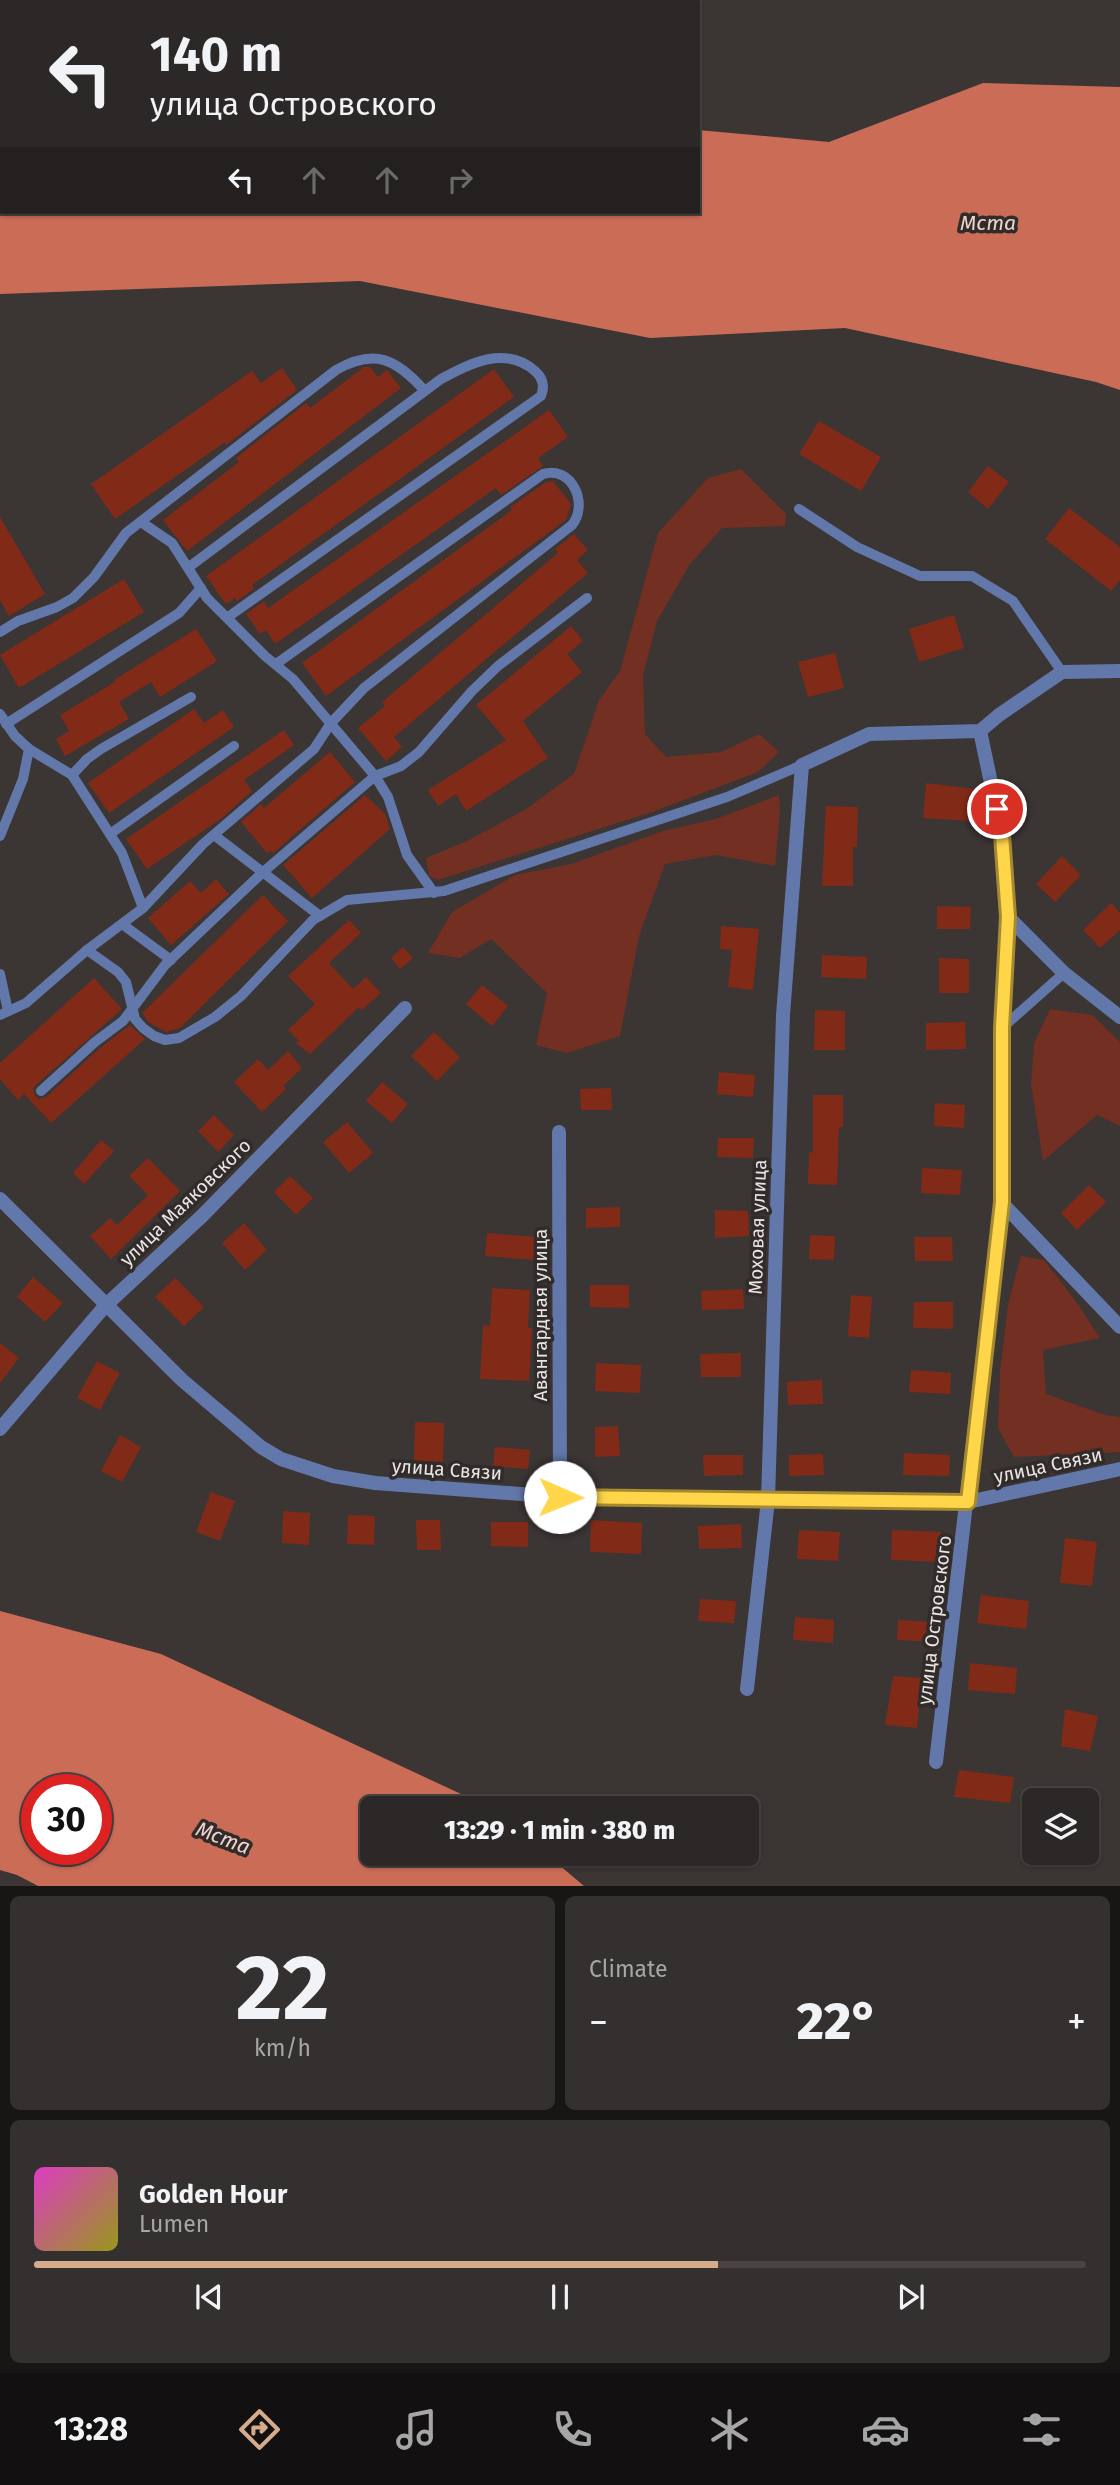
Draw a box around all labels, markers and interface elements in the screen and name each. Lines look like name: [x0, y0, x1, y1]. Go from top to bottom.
text: 140 m: [150, 25, 282, 84]
icon: left: [35, 28, 126, 119]
text: улица Островского: [150, 85, 437, 123]
icon: left: [222, 161, 260, 199]
icon: ahead: [295, 161, 333, 199]
icon: ahead: [368, 161, 406, 199]
icon: right: [441, 161, 479, 199]
water label: Мста: [960, 210, 1016, 236]
pin: [967, 779, 1027, 839]
icon: arrive: [978, 790, 1016, 828]
street label: улица Маяковского: [115, 1134, 256, 1271]
street label: Моховая улица: [744, 1159, 771, 1295]
street label: Авангардная улица: [529, 1229, 552, 1401]
street label: улица Связи: [992, 1443, 1104, 1488]
street label: улица Связи: [391, 1454, 503, 1485]
position arrow: [523, 1460, 597, 1534]
street label: улица Островского: [913, 1534, 956, 1706]
speed limit sign: 30: [21, 1774, 112, 1865]
map controls: [1022, 1788, 1099, 1865]
button: layers: [1022, 1788, 1099, 1865]
text: 13:29 · 1 min · 380 m: [444, 1815, 675, 1846]
water label: Мста: [192, 1816, 254, 1860]
text: 22: [235, 1934, 330, 2043]
text: Climate: [589, 1955, 668, 1983]
text: 22°: [797, 1990, 878, 2053]
text: −: [589, 1999, 608, 2045]
text: +: [1067, 1999, 1086, 2045]
text: km/h: [254, 2034, 311, 2062]
text: Golden Hour: [139, 2179, 287, 2210]
text: Lumen: [139, 2210, 209, 2238]
icon: previous: [190, 2278, 228, 2316]
icon: pause: [541, 2278, 579, 2316]
icon: next: [892, 2278, 930, 2316]
icon: directions: [235, 2405, 284, 2454]
icon: music: [392, 2405, 441, 2454]
icon: phone: [548, 2405, 597, 2454]
icon: climate: [705, 2405, 754, 2454]
icon: car: [861, 2405, 910, 2454]
icon: filters: [1017, 2405, 1066, 2454]
text: 13:28: [54, 2410, 128, 2448]

